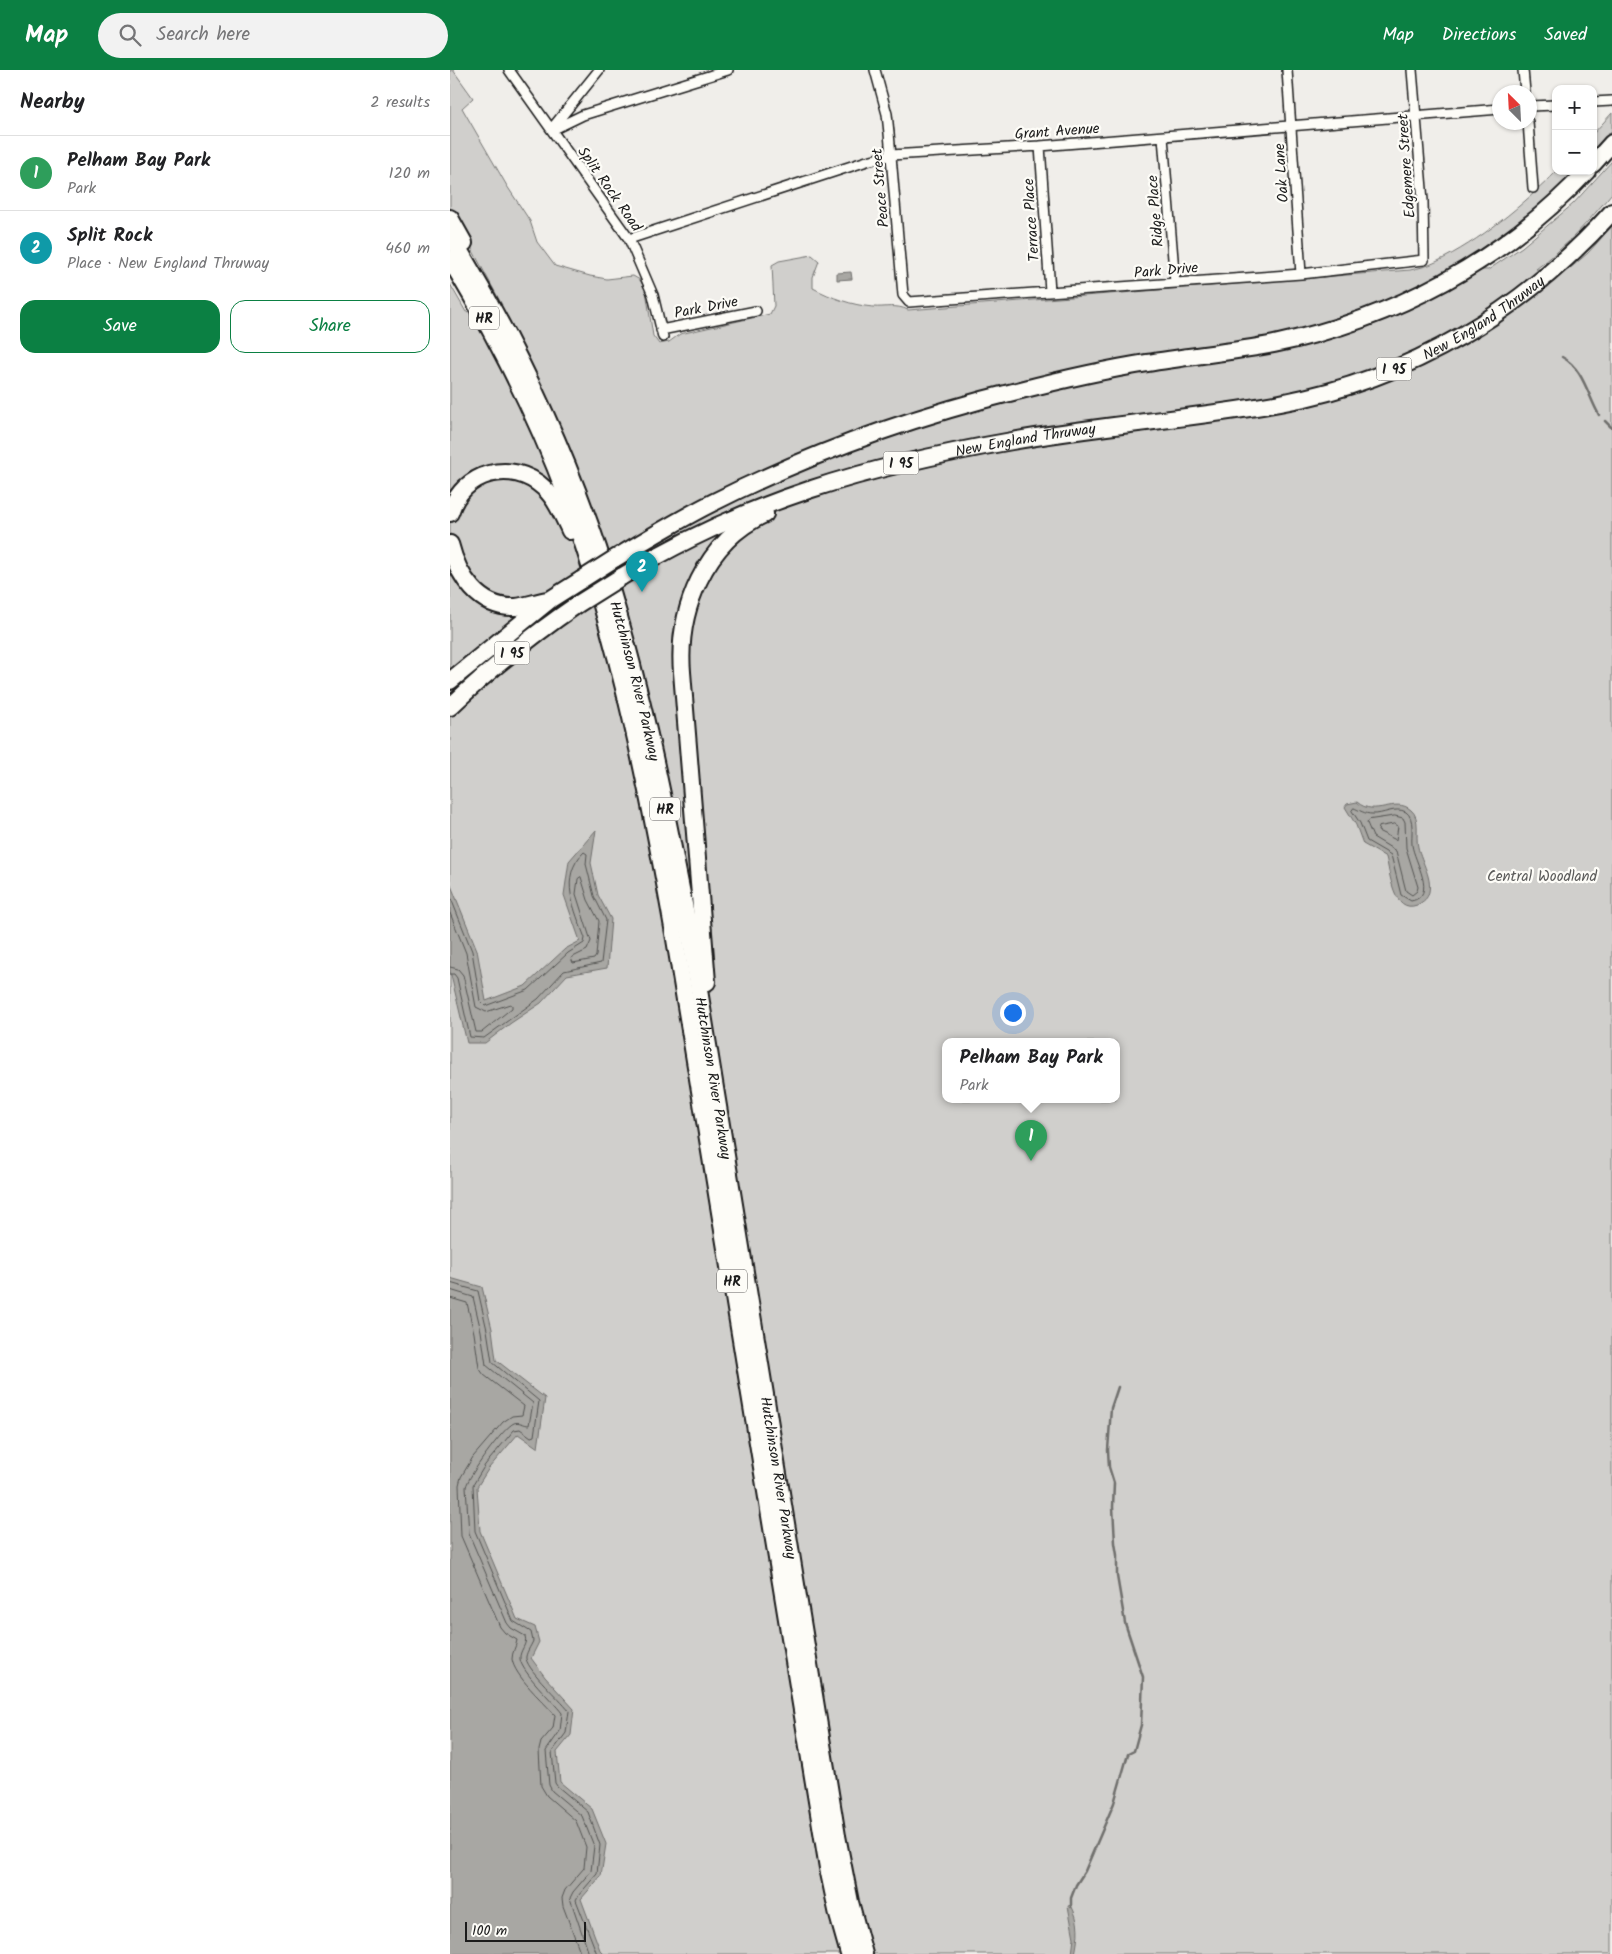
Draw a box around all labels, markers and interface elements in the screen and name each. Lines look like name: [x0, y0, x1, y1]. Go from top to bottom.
search box: [98, 13, 448, 58]
text: Map: [25, 16, 68, 55]
text: Search here: [156, 20, 250, 50]
icon: search: [116, 21, 144, 49]
text: Map: [1382, 21, 1414, 50]
text: Directions: [1442, 21, 1516, 50]
text: Saved: [1544, 21, 1587, 50]
north arrow: [1492, 85, 1537, 130]
map controls: [1552, 85, 1597, 175]
button: +: [1552, 85, 1597, 130]
text: Nearby: [20, 86, 85, 119]
text: 2 results: [370, 90, 430, 115]
street label: Edgemere Street: [1391, 113, 1423, 219]
street label: Grant Avenue: [1014, 117, 1101, 147]
button: −: [1552, 130, 1597, 175]
street label: Split Rock Road: [571, 142, 648, 238]
street label: Oak Lane: [1268, 142, 1296, 203]
text: Pelham Bay Park: [67, 146, 210, 176]
street label: Peace Street: [866, 147, 896, 229]
text: 1: [34, 161, 38, 186]
text: 120 m: [389, 161, 430, 186]
street label: Ridge Place: [1141, 174, 1171, 248]
text: Park: [67, 176, 96, 201]
street label: Terrace Place: [1017, 177, 1047, 262]
text: Split Rock: [67, 221, 152, 251]
text: 2: [31, 236, 41, 261]
text: 460 m: [385, 236, 430, 261]
text: Place · New England Thruway: [67, 251, 269, 276]
street label: Park Drive: [1133, 256, 1199, 286]
street label: New England Thruway: [1419, 270, 1551, 367]
street label: Park Drive: [672, 290, 740, 326]
button: Save: [20, 300, 220, 353]
button: Share: [230, 300, 430, 353]
road number: HR: [469, 307, 499, 330]
road number: I 95: [1376, 358, 1412, 380]
street label: New England Thruway: [953, 417, 1098, 464]
road number: I 95: [884, 452, 918, 474]
pin: 2: [626, 551, 658, 592]
street label: Hutchinson River Parkway: [602, 598, 666, 764]
road number: I 95: [494, 642, 530, 664]
road number: HR: [650, 798, 680, 821]
park label: Central Woodland: [1487, 865, 1598, 889]
street label: Hutchinson River Parkway: [687, 995, 738, 1162]
your location: [1000, 1000, 1026, 1026]
popup: [942, 1038, 1120, 1103]
text: Pelham Bay Park: [959, 1043, 1103, 1073]
text: Park: [959, 1073, 988, 1098]
pin: 1: [1015, 1120, 1047, 1161]
road number: HR: [717, 1270, 747, 1292]
street label: Hutchinson River Parkway: [752, 1395, 803, 1562]
scale bar: [465, 1919, 586, 1942]
text: 100 m: [472, 1920, 507, 1942]

